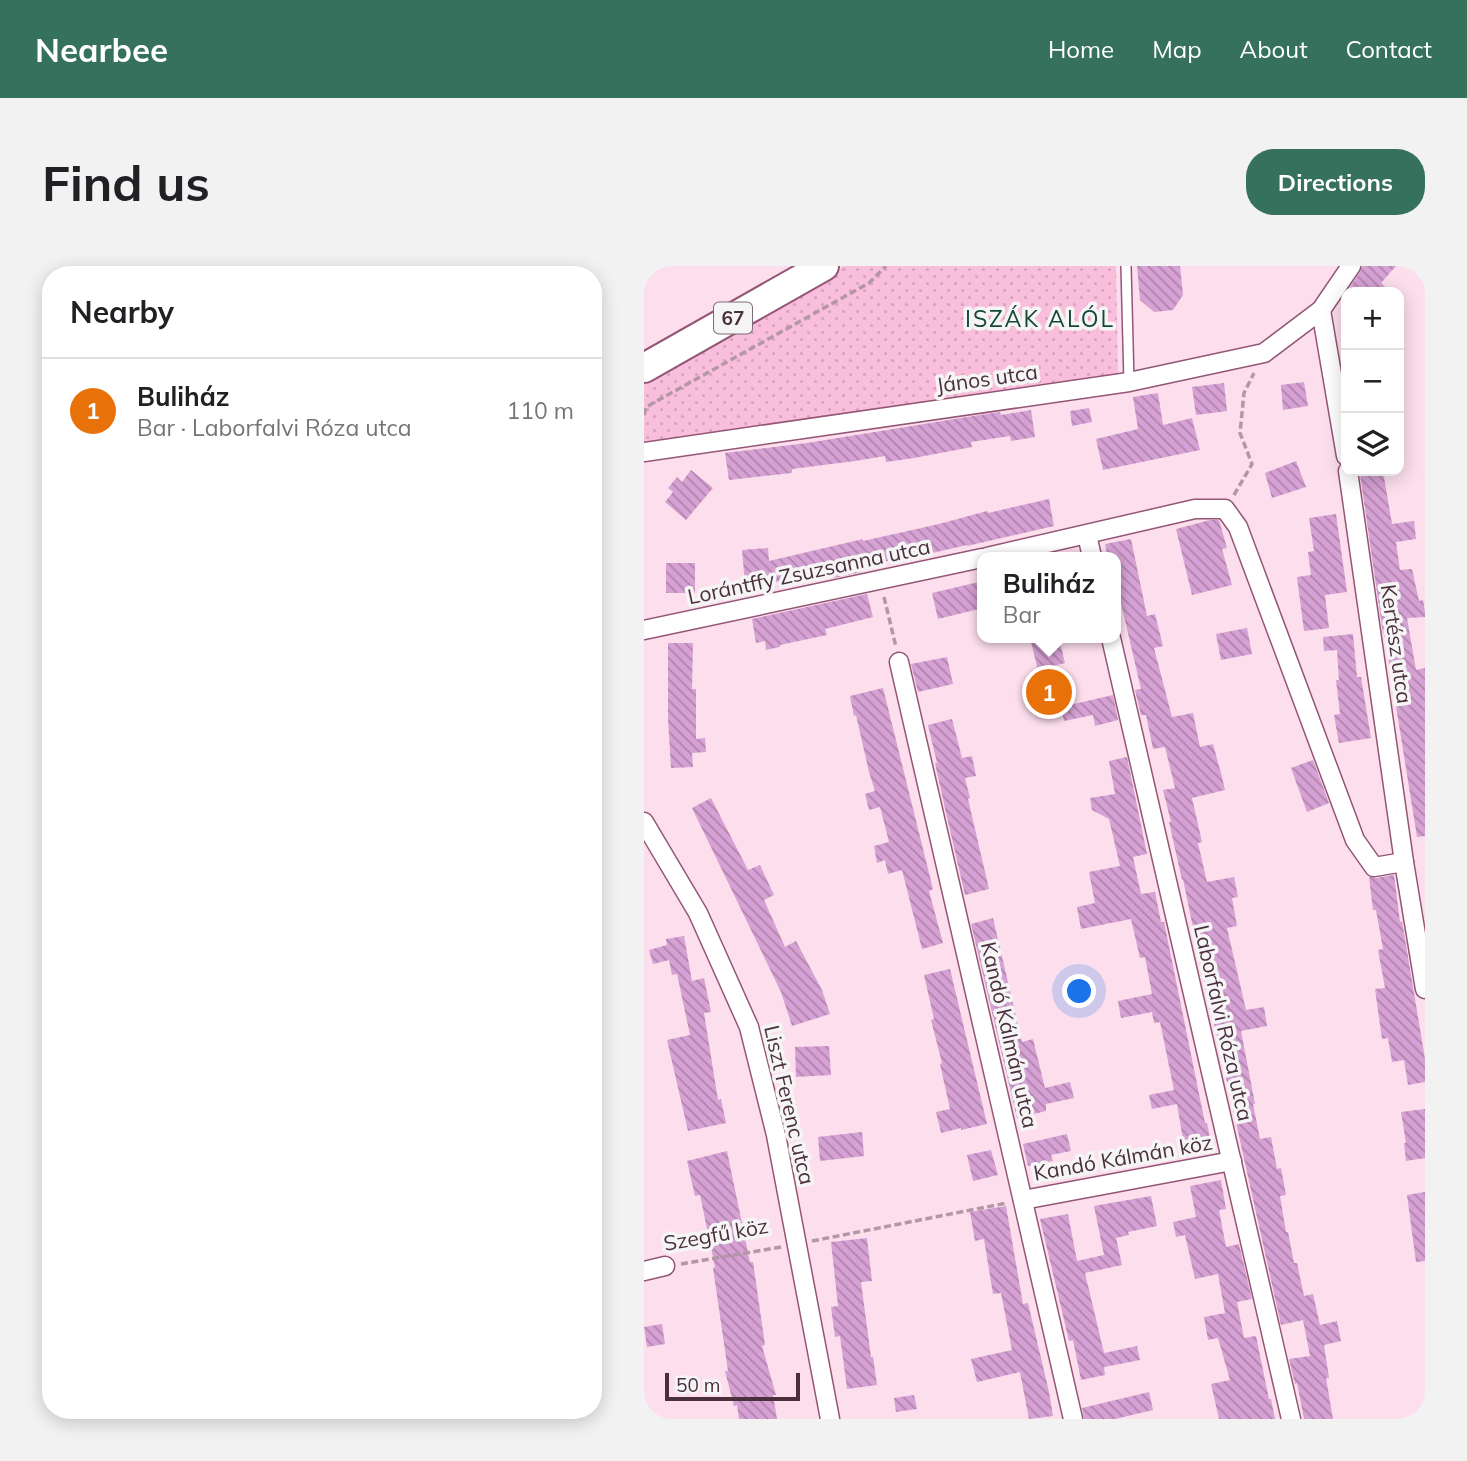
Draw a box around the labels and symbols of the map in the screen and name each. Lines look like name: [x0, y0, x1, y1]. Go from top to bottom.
road number: 67: [714, 302, 752, 334]
district label: ISZÁK ALÓL: [965, 304, 1115, 333]
street label: János utca: [935, 358, 1039, 398]
street label: Lorántffy Zsuzsanna utca: [685, 533, 932, 609]
street label: Kertész utca: [1376, 582, 1418, 705]
pin: 1: [1026, 666, 1072, 718]
street label: Laborfalvi Róza utca: [1189, 922, 1259, 1123]
street label: Kandó Kálmán utca: [976, 939, 1044, 1130]
your location: [1062, 974, 1096, 1008]
street label: Liszt Ferenc utca: [759, 1023, 821, 1187]
street label: Kandó Kálmán köz: [1031, 1128, 1214, 1186]
street label: Szegfű köz: [661, 1212, 770, 1256]
scale bar: [665, 1370, 800, 1402]

